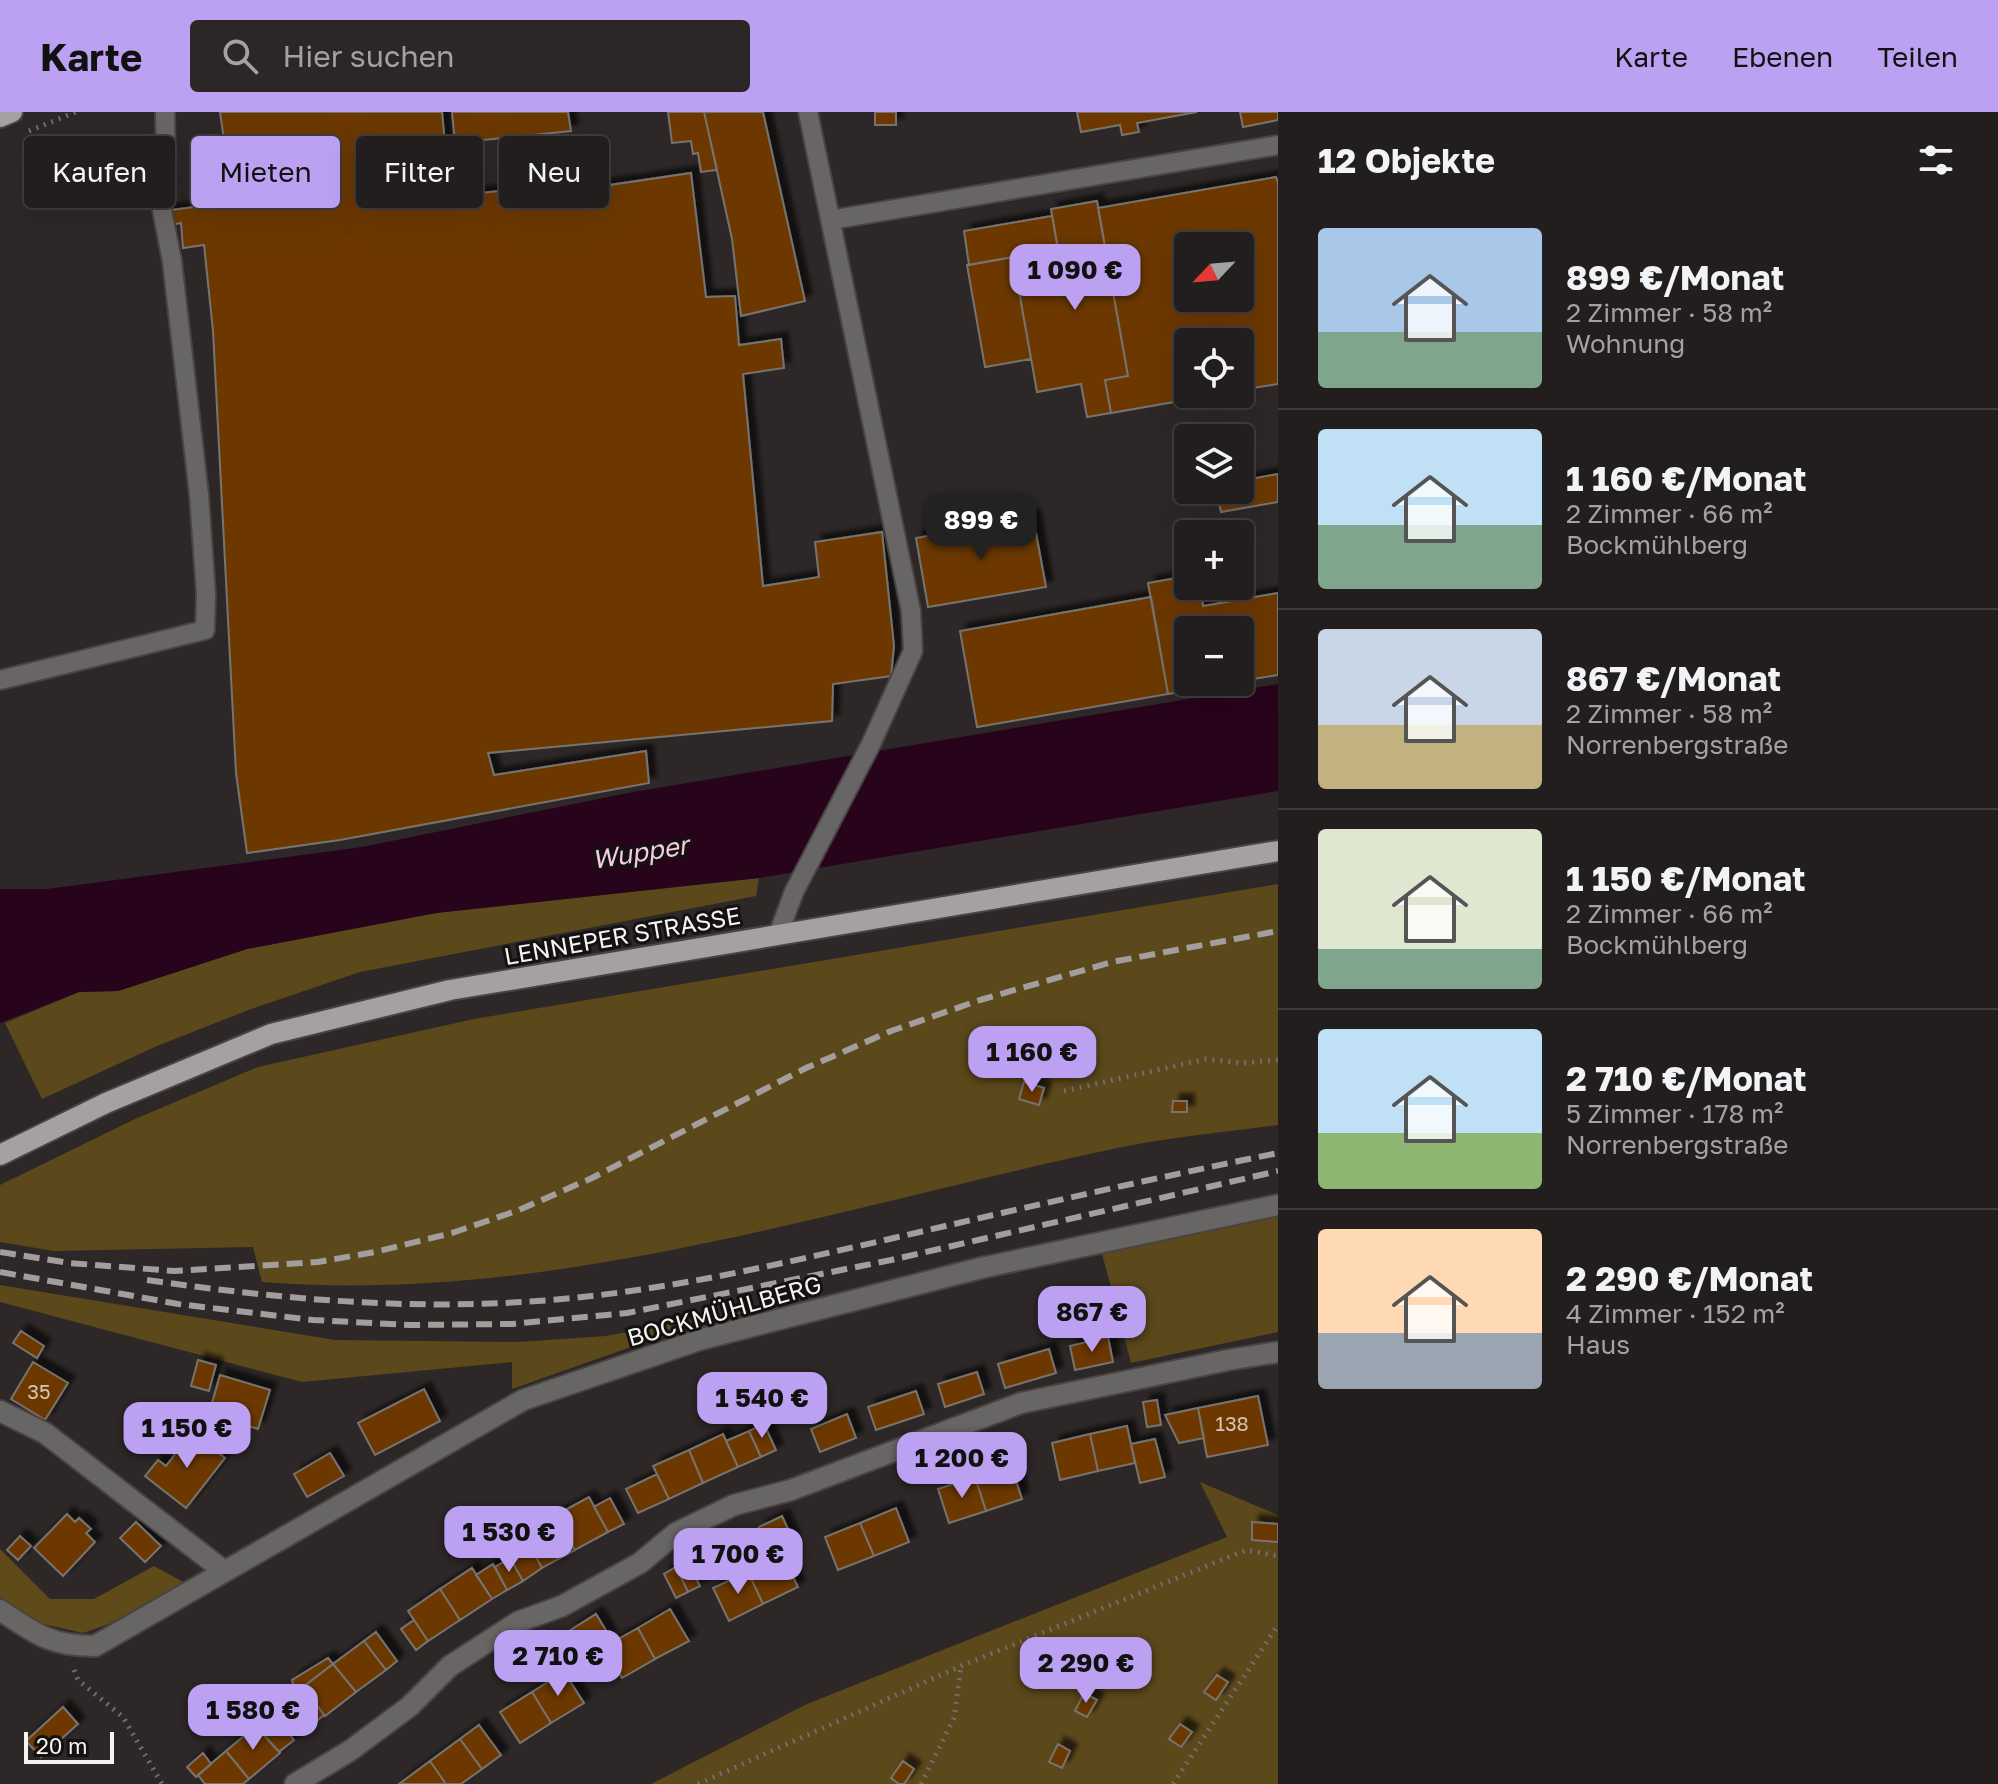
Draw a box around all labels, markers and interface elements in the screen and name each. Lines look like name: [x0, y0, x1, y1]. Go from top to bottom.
search box: [190, 20, 750, 92]
text: Karte: [40, 34, 142, 79]
icon: search: [218, 34, 262, 78]
text: Hier suchen: [282, 38, 455, 74]
text: Karte: [1614, 40, 1688, 73]
text: Ebenen: [1732, 40, 1833, 73]
text: Teilen: [1877, 40, 1958, 73]
chip: Kaufen: [24, 136, 175, 208]
chip: Mieten: [191, 136, 340, 208]
chip: Filter: [356, 136, 483, 208]
chip: Neu: [499, 136, 609, 208]
icon: filters: [1914, 138, 1958, 182]
text: 12 Objekte: [1318, 140, 1495, 180]
north arrow: [1174, 232, 1254, 312]
map controls: [1174, 232, 1254, 696]
pin: 1 090 €: [1001, 244, 1149, 312]
text: 1 090 €: [1027, 254, 1123, 285]
text: 899 €/Monat: [1566, 257, 1784, 297]
icon: home: [1382, 260, 1478, 356]
text: 2 Zimmer · 58 m²: [1566, 297, 1772, 328]
button: locate: [1174, 328, 1254, 408]
text: Wohnung: [1566, 328, 1685, 359]
button: layers: [1174, 424, 1254, 504]
text: 1 160 €/Monat: [1566, 458, 1807, 498]
icon: home: [1382, 461, 1478, 557]
pin: 899 €: [925, 494, 1037, 562]
text: 2 Zimmer · 66 m²: [1566, 498, 1773, 529]
text: 899 €: [944, 504, 1018, 535]
button: +: [1174, 520, 1254, 600]
text: Bockmühlberg: [1566, 529, 1748, 560]
button: −: [1174, 616, 1254, 696]
text: 867 €/Monat: [1566, 658, 1781, 698]
icon: home: [1382, 661, 1478, 757]
text: 2 Zimmer · 58 m²: [1566, 698, 1772, 729]
text: Norrenbergstraße: [1566, 729, 1788, 760]
water label: Wupper: [589, 828, 694, 875]
text: 1 150 €/Monat: [1566, 858, 1806, 898]
icon: home: [1382, 861, 1478, 957]
text: 2 Zimmer · 66 m²: [1566, 898, 1773, 929]
street label: LENNEPER STRASSE: [501, 900, 743, 970]
text: Bockmühlberg: [1566, 929, 1748, 960]
pin: 1 160 €: [958, 1026, 1106, 1094]
text: 1 160 €: [986, 1036, 1078, 1067]
text: 2 710 €/Monat: [1566, 1058, 1807, 1098]
icon: home: [1382, 1061, 1478, 1157]
text: 5 Zimmer · 178 m²: [1566, 1098, 1783, 1129]
text: Norrenbergstraße: [1566, 1129, 1788, 1160]
text: 2 290 €/Monat: [1566, 1258, 1813, 1298]
icon: home: [1382, 1261, 1478, 1357]
street label: BOCKMÜHLBERG: [624, 1268, 824, 1352]
pin: 867 €: [1036, 1286, 1148, 1354]
text: 867 €: [1056, 1296, 1128, 1327]
text: 4 Zimmer · 152 m²: [1566, 1298, 1785, 1329]
text: Haus: [1566, 1329, 1630, 1360]
pin: 1 540 €: [688, 1372, 836, 1440]
house number: 35: [27, 1379, 51, 1403]
text: 1 540 €: [715, 1382, 809, 1413]
pin: 1 150 €: [113, 1402, 261, 1470]
house number: 138: [1215, 1411, 1249, 1435]
text: 1 150 €: [142, 1412, 232, 1443]
pin: 1 200 €: [888, 1432, 1036, 1500]
text: 1 200 €: [915, 1442, 1009, 1473]
pin: 1 530 €: [435, 1506, 583, 1574]
text: 1 530 €: [462, 1516, 556, 1547]
pin: 1 700 €: [664, 1528, 812, 1596]
text: 1 700 €: [692, 1538, 784, 1569]
pin: 2 710 €: [484, 1630, 632, 1698]
pin: 2 290 €: [1012, 1637, 1160, 1705]
text: 2 710 €: [512, 1640, 604, 1671]
text: 2 290 €: [1038, 1647, 1134, 1678]
pin: 1 580 €: [179, 1684, 327, 1752]
text: 1 580 €: [206, 1694, 300, 1725]
scale bar: [24, 1728, 114, 1764]
text: 20 m: [36, 1732, 87, 1759]

